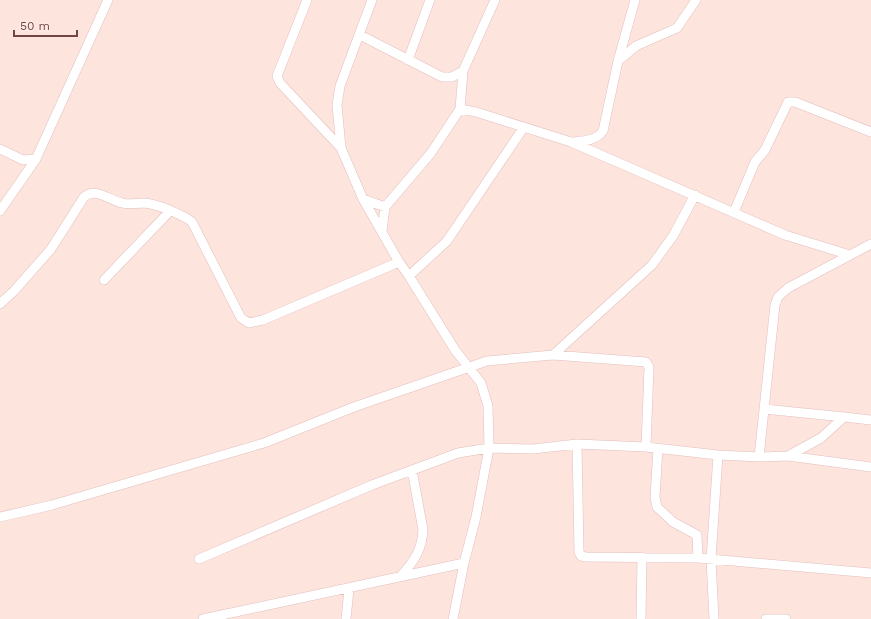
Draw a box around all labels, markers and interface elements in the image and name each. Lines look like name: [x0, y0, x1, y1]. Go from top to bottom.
scale bar: [14, 12, 77, 38]
text: 50 m: [20, 19, 50, 33]

